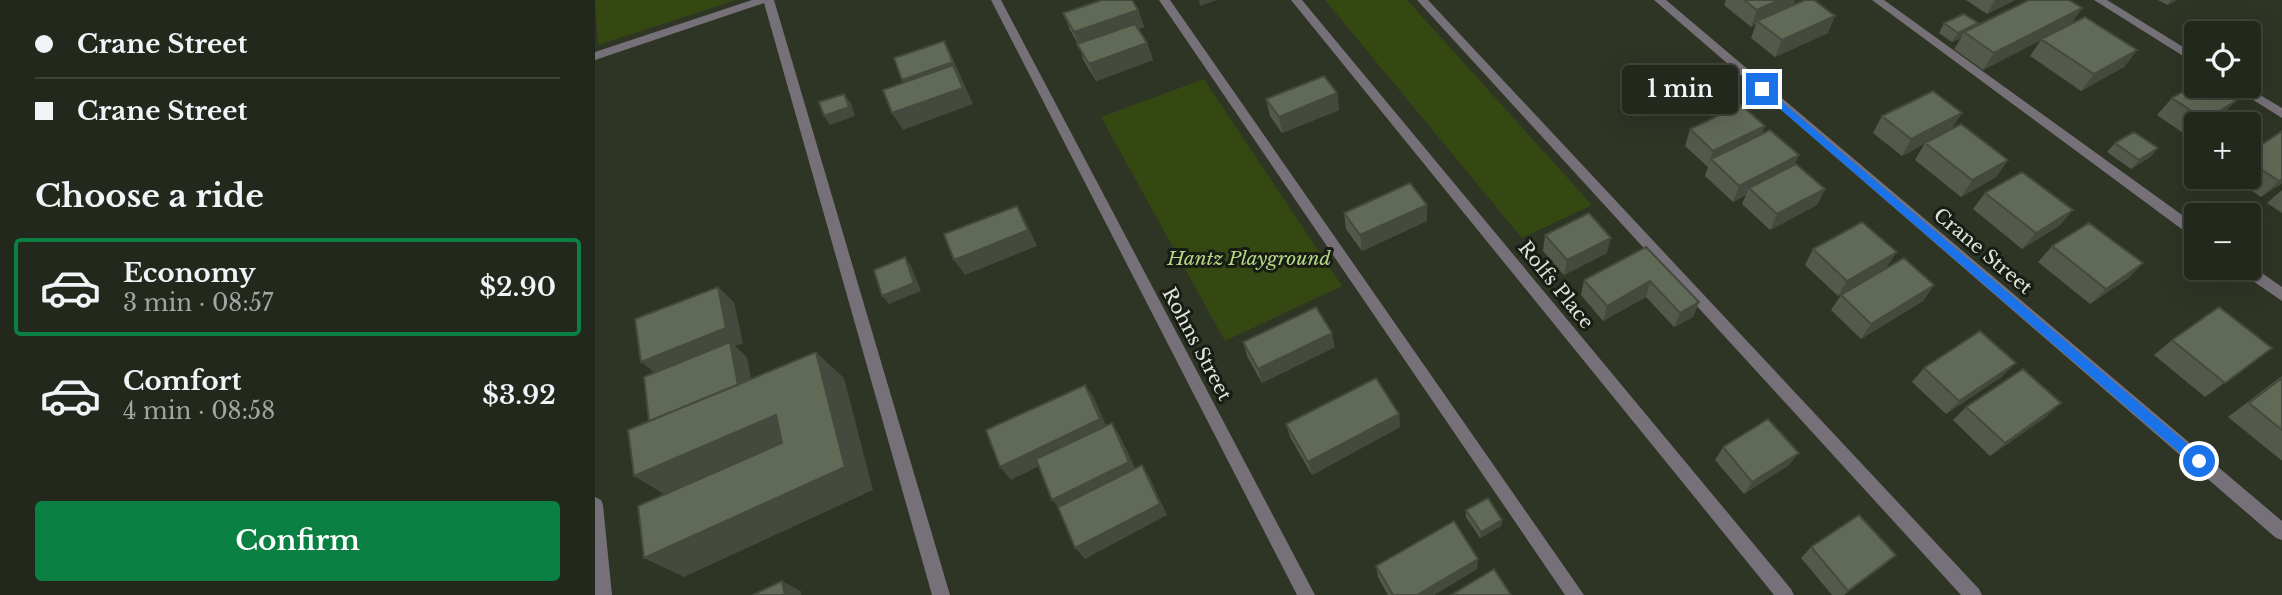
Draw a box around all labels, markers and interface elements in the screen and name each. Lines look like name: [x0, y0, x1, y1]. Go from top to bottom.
map controls: [2184, 21, 2261, 280]
button: locate: [2184, 21, 2261, 98]
text: Crane Street: [77, 28, 247, 60]
callout: 1 min: [1622, 64, 1737, 114]
route end: [1746, 73, 1778, 105]
text: 1 min: [1647, 75, 1713, 103]
text: Crane Street: [77, 95, 247, 127]
button: +: [2184, 112, 2261, 189]
text: Choose a ride: [35, 176, 264, 216]
street label: Crane Street: [1929, 203, 2038, 299]
button: −: [2184, 203, 2261, 280]
street label: Rolfs Place: [1514, 237, 1598, 333]
park label: Hantz Playground: [1166, 247, 1331, 270]
icon: car: [39, 256, 102, 319]
text: Economy: [123, 257, 256, 289]
text: $2.90: [479, 271, 556, 303]
street label: Rohns Street: [1158, 284, 1237, 405]
text: 3 min · 08:57: [123, 289, 273, 317]
icon: car: [39, 364, 102, 427]
text: Comfort: [123, 365, 241, 397]
text: $3.92: [482, 379, 556, 411]
text: 4 min · 08:58: [123, 397, 275, 425]
route start: [2183, 445, 2215, 477]
button: Confirm: [35, 501, 560, 581]

